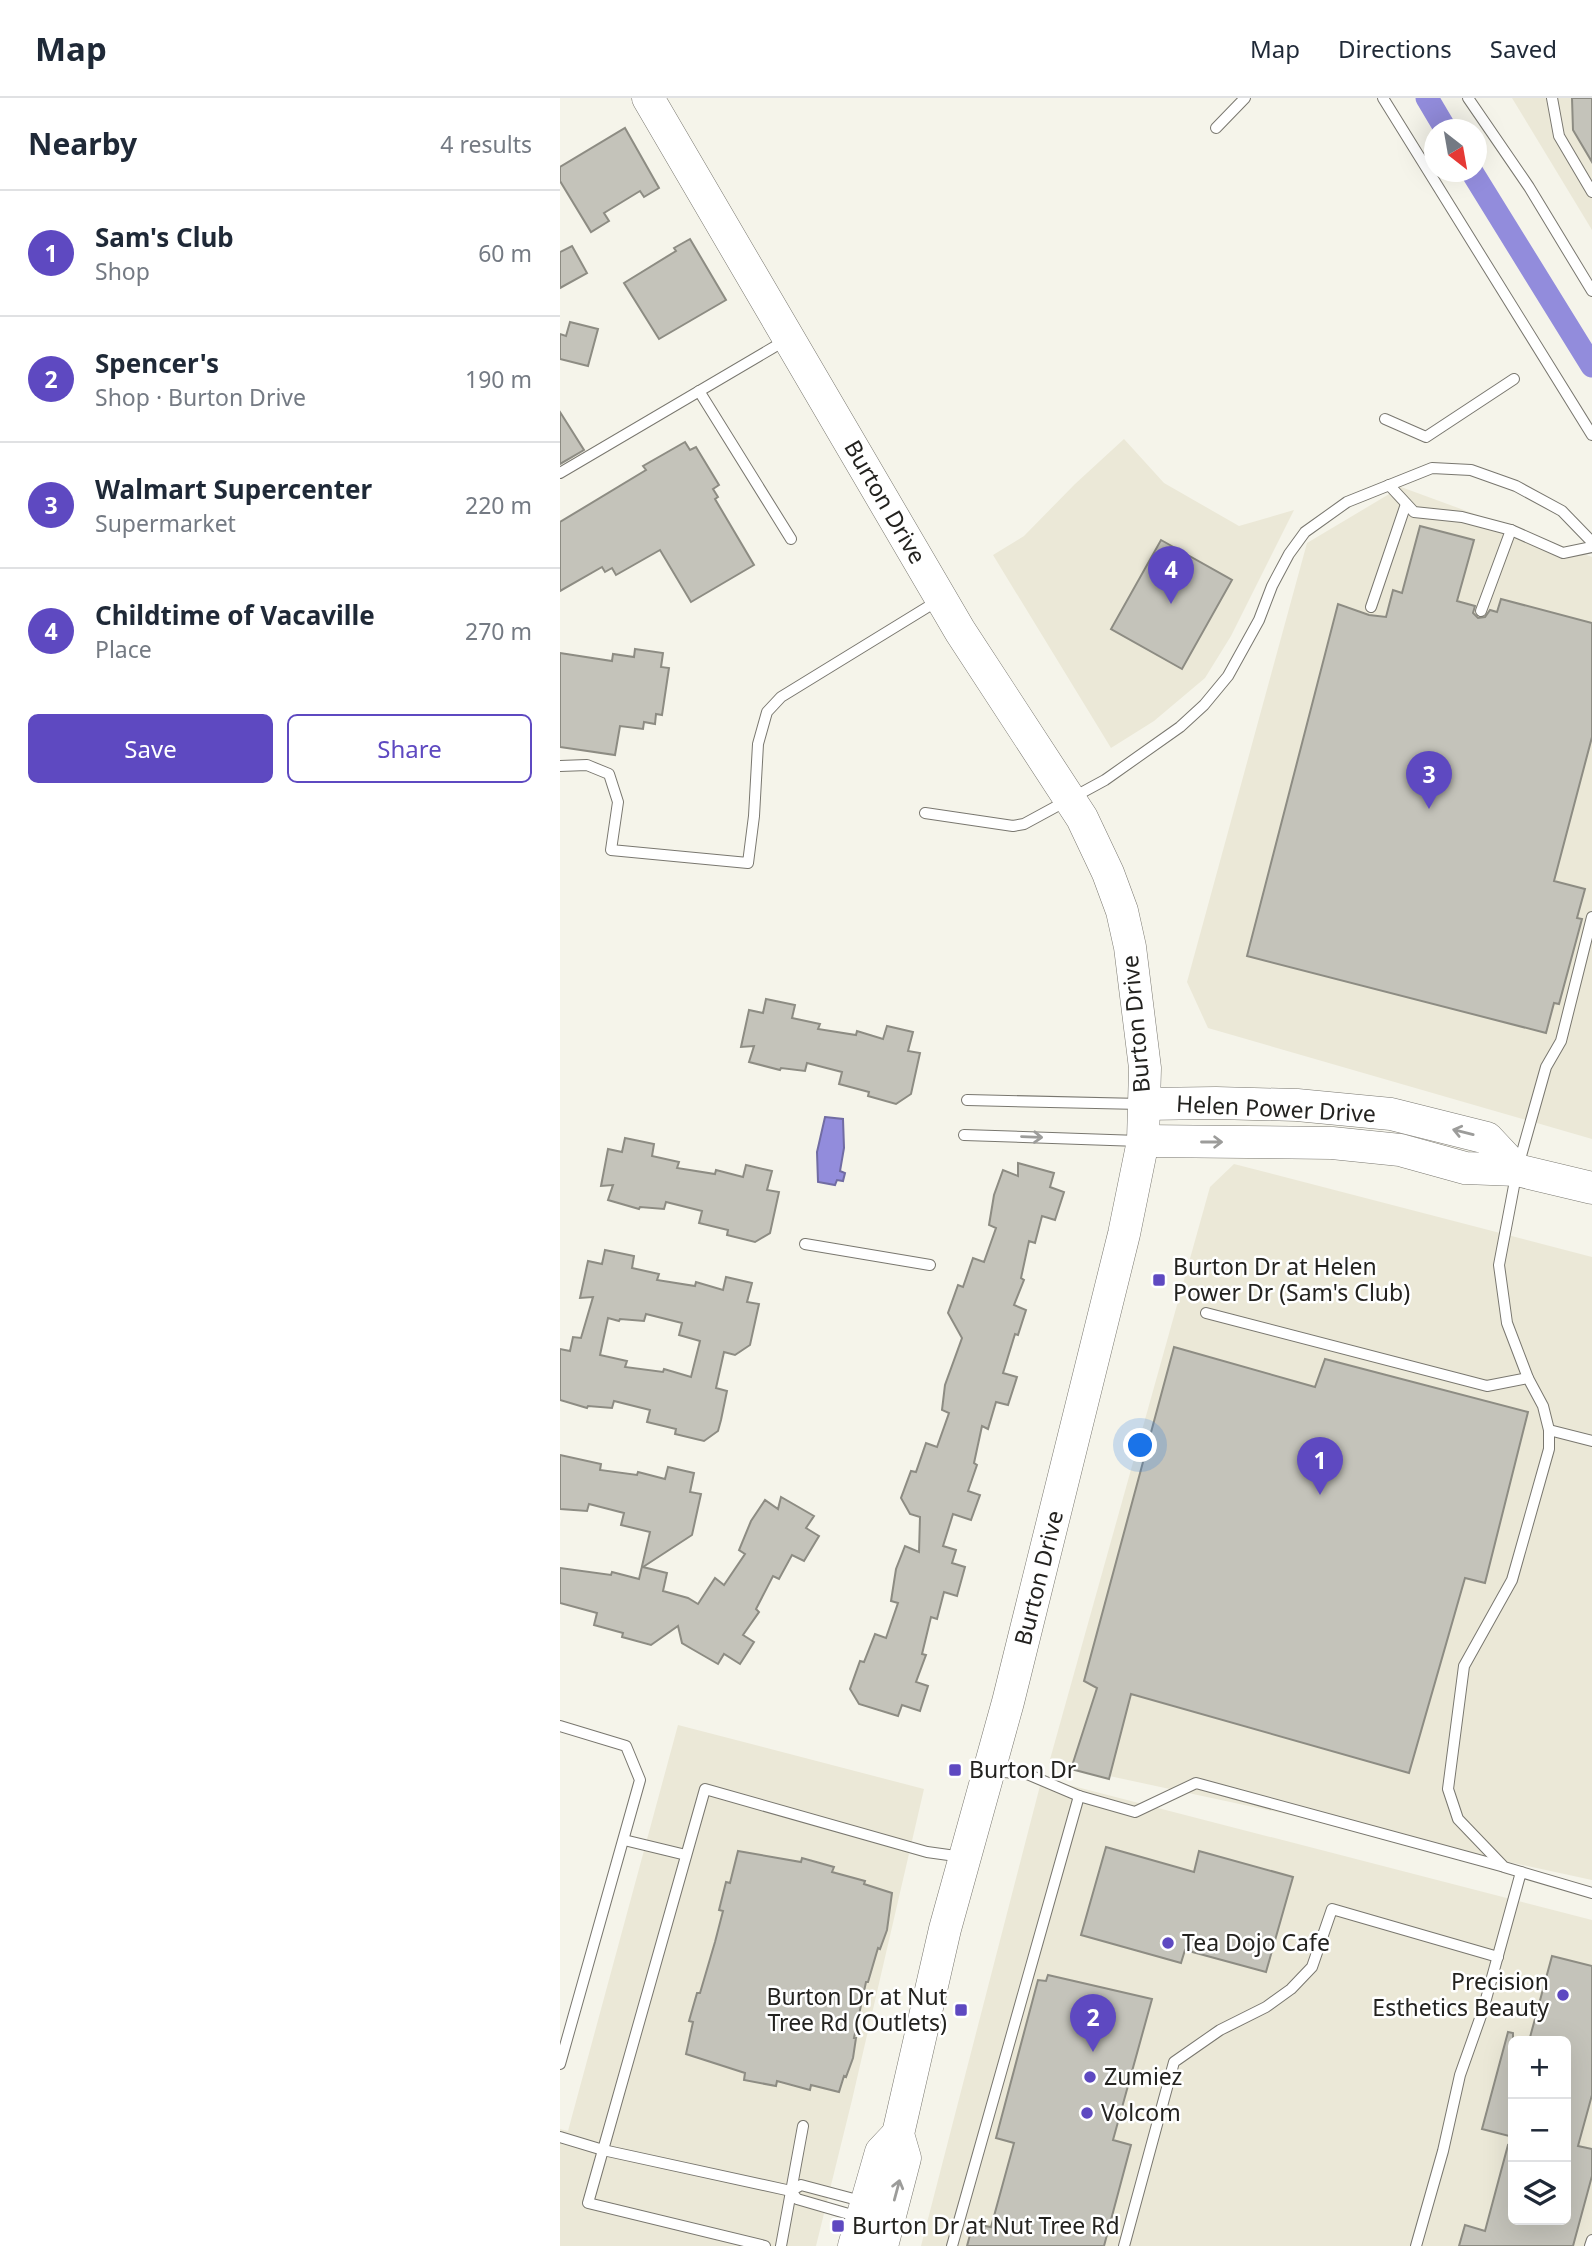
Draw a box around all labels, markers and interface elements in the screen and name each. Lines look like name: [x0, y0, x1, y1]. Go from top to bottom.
text: Map: [35, 26, 107, 71]
text: Map: [1250, 32, 1300, 65]
text: Directions: [1338, 32, 1452, 65]
text: Saved: [1490, 32, 1557, 65]
north arrow: [1424, 119, 1487, 182]
text: Nearby: [28, 123, 137, 164]
text: 4 results: [440, 128, 532, 160]
text: Sam's Club: [95, 219, 234, 255]
text: 1: [44, 237, 58, 269]
text: 60 m: [478, 237, 532, 269]
text: Shop: [95, 255, 150, 287]
text: Spencer's: [95, 345, 219, 381]
text: 2: [44, 363, 58, 395]
text: 190 m: [465, 363, 532, 395]
text: Shop · Burton Drive: [95, 381, 306, 413]
street label: Burton Drive: [838, 434, 934, 569]
text: Walmart Supercenter: [95, 471, 372, 507]
text: 3: [44, 489, 58, 521]
text: 220 m: [465, 489, 532, 521]
text: Supermarket: [95, 507, 236, 539]
pin: 4: [1148, 546, 1194, 604]
text: Childtime of Vacaville: [95, 597, 375, 633]
text: 4: [44, 615, 58, 647]
text: 270 m: [465, 615, 532, 647]
text: Place: [95, 633, 152, 665]
button: Save: [28, 714, 273, 783]
button: Share: [287, 714, 532, 783]
pin: 3: [1406, 751, 1452, 809]
street label: Burton Drive: [1113, 954, 1157, 1094]
street label: Helen Power Drive: [1175, 1087, 1377, 1129]
one-way arrow: [1452, 1125, 1475, 1138]
one-way arrow: [1020, 1131, 1043, 1144]
one-way arrow: [1200, 1135, 1223, 1149]
place label: Burton Dr at Helen Power Dr (Sam's Club): [1173, 1250, 1410, 1308]
marker: Burton Dr at Helen Power Dr (Sam's Club): [1151, 1272, 1167, 1288]
your location: [1123, 1428, 1157, 1462]
pin: 1: [1297, 1437, 1343, 1495]
street label: Burton Drive: [1006, 1507, 1070, 1649]
place label: Burton Dr: [969, 1753, 1077, 1785]
marker: Burton Dr: [947, 1762, 963, 1778]
place label: Tea Dojo Cafe: [1182, 1926, 1330, 1958]
marker: Tea Dojo Cafe: [1160, 1935, 1176, 1951]
place label: Precision Esthetics Beauty: [1372, 1965, 1549, 2023]
place label: Burton Dr at Nut Tree Rd (Outlets): [766, 1980, 947, 2038]
marker: Precision Esthetics Beauty: [1555, 1987, 1571, 2003]
pin: 2: [1070, 1994, 1116, 2052]
marker: Burton Dr at Nut Tree Rd (Outlets): [953, 2002, 969, 2018]
map controls: [1508, 2036, 1571, 2225]
button: +: [1508, 2036, 1571, 2099]
place label: Zumiez: [1104, 2060, 1182, 2092]
marker: Zumiez: [1082, 2069, 1098, 2085]
place label: Volcom: [1101, 2096, 1181, 2128]
button: −: [1508, 2099, 1571, 2162]
marker: Volcom: [1079, 2105, 1095, 2121]
button: layers: [1508, 2162, 1571, 2225]
one-way arrow: [891, 2179, 904, 2202]
place label: Burton Dr at Nut Tree Rd: [852, 2209, 1120, 2241]
marker: Burton Dr at Nut Tree Rd: [830, 2218, 846, 2234]

